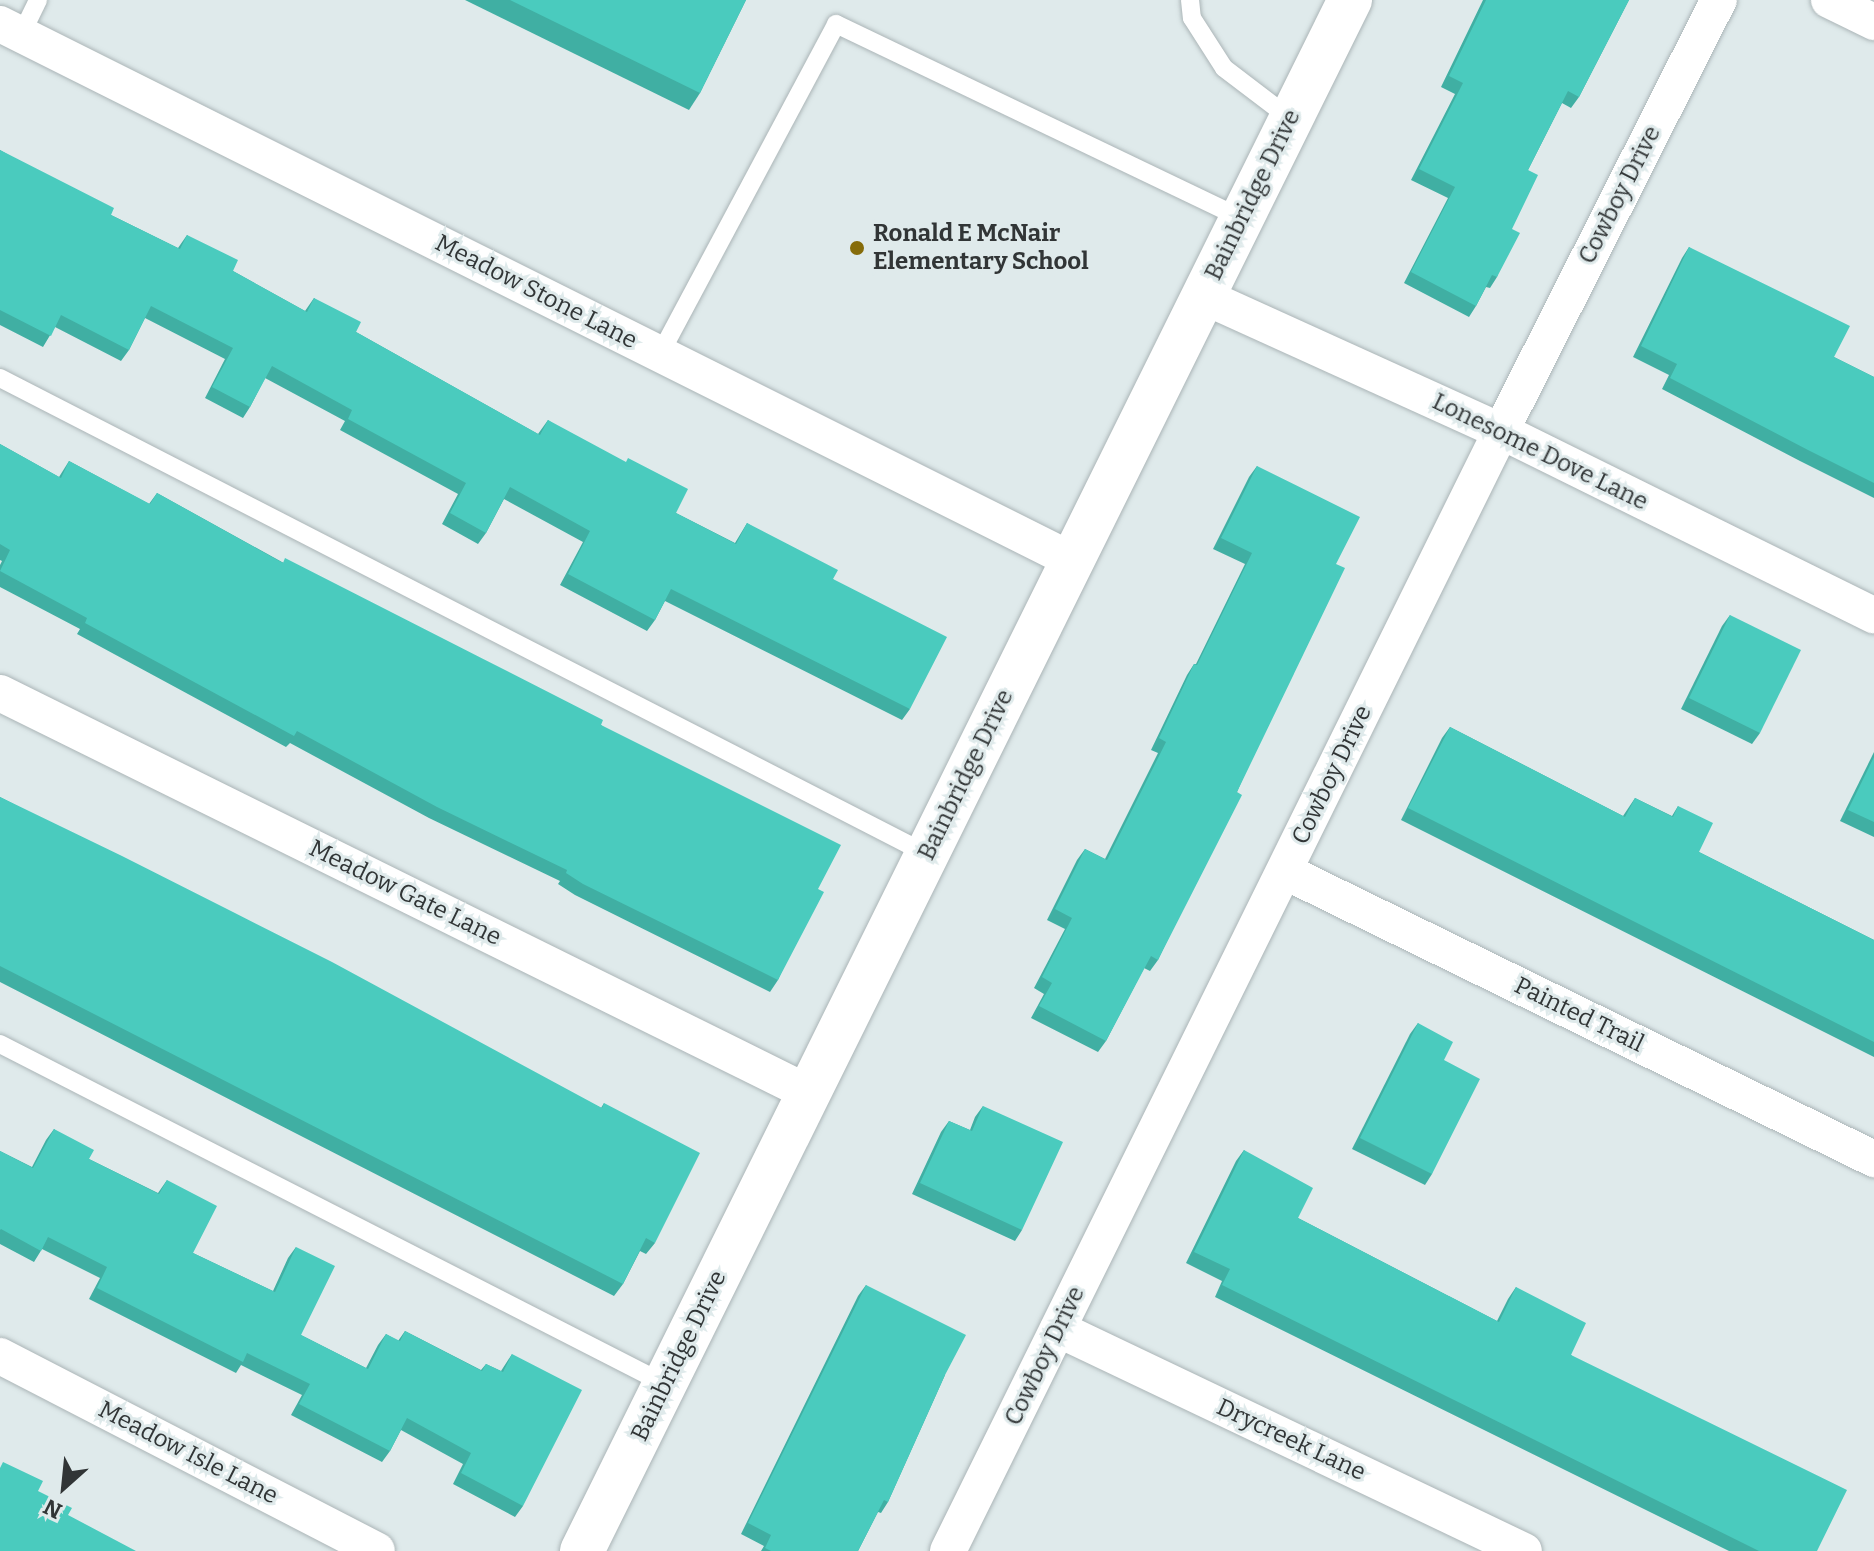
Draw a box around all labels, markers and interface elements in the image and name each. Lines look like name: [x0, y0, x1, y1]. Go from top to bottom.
street label: Bainbridge Drive: [1199, 105, 1307, 285]
street label: Cowboy Drive: [1573, 121, 1667, 269]
place label: Ronald E McNair Elementary School: [873, 220, 1089, 276]
street label: Meadow Stone Lane: [430, 229, 642, 355]
marker: Ronald E McNair Elementary School: [848, 239, 866, 257]
street label: Lonesome Dove Lane: [1428, 387, 1652, 517]
street label: Bainbridge Drive: [912, 685, 1020, 865]
street label: Cowboy Drive: [1286, 701, 1378, 849]
street label: Meadow Gate Lane: [304, 834, 506, 952]
street label: Painted Trail: [1510, 971, 1648, 1059]
street label: Bainbridge Drive: [625, 1266, 733, 1446]
street label: Cowboy Drive: [999, 1282, 1091, 1430]
street label: Drycreek Lane: [1212, 1393, 1370, 1487]
street label: Meadow Isle Lane: [93, 1395, 283, 1511]
north arrow: [24, 1447, 104, 1527]
text: N: [39, 1493, 67, 1525]

